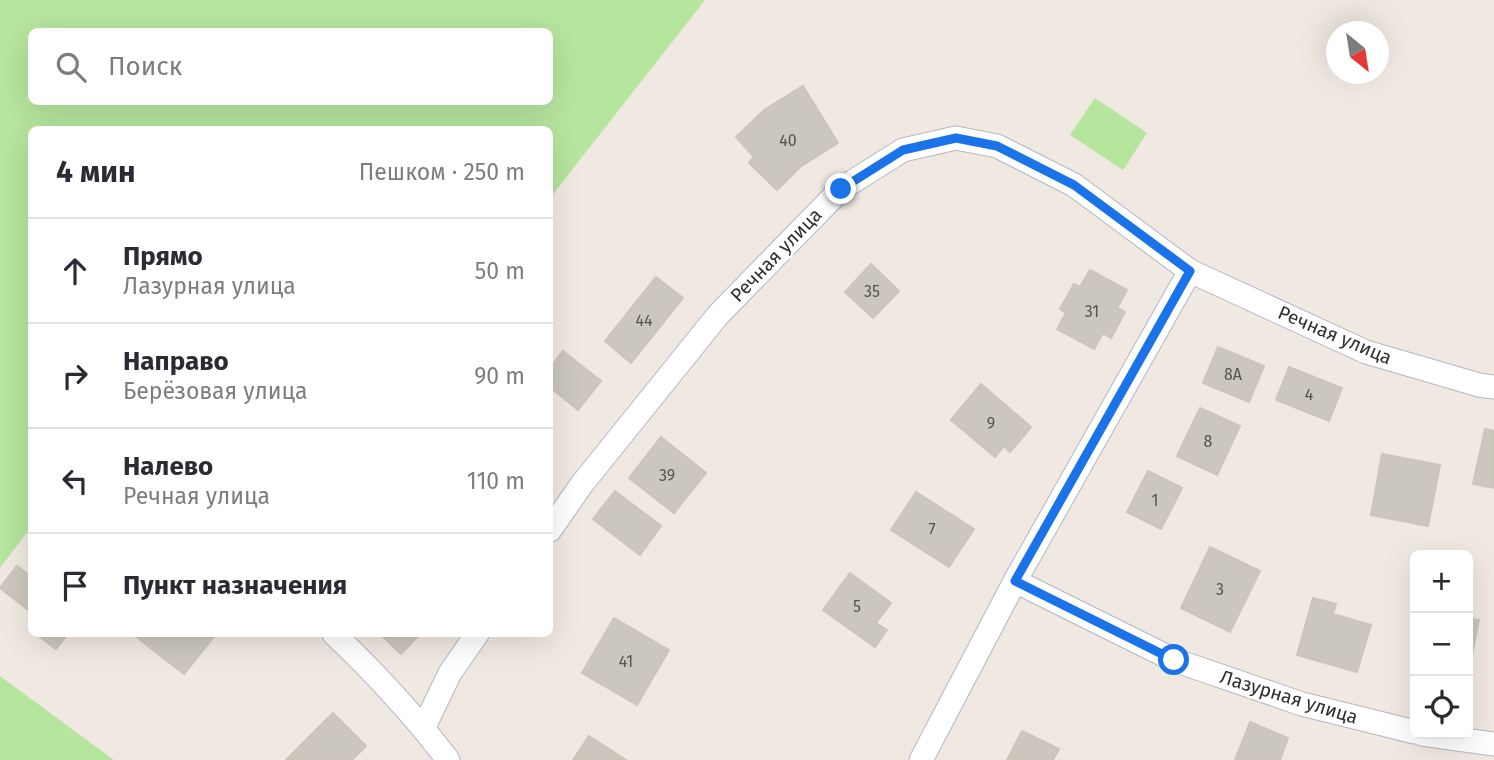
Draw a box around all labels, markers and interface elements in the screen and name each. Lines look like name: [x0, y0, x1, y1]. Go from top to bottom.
north arrow: [1326, 21, 1389, 84]
search box: [28, 28, 553, 105]
icon: search: [52, 48, 90, 86]
text: Поиск: [108, 51, 182, 82]
house number: 40: [779, 131, 797, 150]
text: 4 мин: [56, 154, 136, 190]
text: Пешком · 250 m: [359, 158, 525, 186]
route end: [825, 173, 856, 204]
street label: Речная улица: [726, 203, 826, 307]
text: Прямо: [123, 241, 203, 272]
icon: ahead: [56, 252, 94, 290]
text: 50 m: [475, 257, 525, 285]
text: Лазурная улица: [123, 272, 296, 300]
house number: 35: [864, 282, 880, 301]
street label: Речная улица: [1275, 301, 1395, 369]
house number: 31: [1085, 302, 1099, 321]
house number: 44: [635, 311, 653, 330]
text: Направо: [123, 346, 229, 377]
icon: right: [56, 357, 94, 395]
text: 90 m: [474, 362, 525, 390]
house number: 8А: [1224, 365, 1243, 384]
text: Берёзовая улица: [123, 377, 307, 405]
house number: 4: [1305, 385, 1314, 404]
house number: 9: [987, 414, 995, 433]
house number: 8: [1204, 432, 1213, 451]
text: Налево: [123, 451, 213, 482]
icon: left: [56, 462, 94, 500]
house number: 39: [659, 466, 675, 485]
text: 110 m: [467, 467, 525, 495]
text: Речная улица: [123, 482, 270, 510]
house number: 1: [1152, 491, 1158, 510]
house number: 7: [928, 520, 936, 539]
map controls: [1410, 550, 1473, 739]
button: +: [1410, 550, 1473, 613]
icon: arrive: [56, 567, 94, 605]
text: Пункт назначения: [123, 570, 347, 601]
house number: 3: [1216, 580, 1224, 599]
house number: 5: [853, 597, 861, 616]
button: −: [1410, 613, 1473, 676]
route start: [1158, 644, 1189, 675]
house number: 41: [619, 652, 633, 671]
street label: Лазурная улица: [1217, 665, 1361, 729]
button: locate: [1410, 676, 1473, 739]

